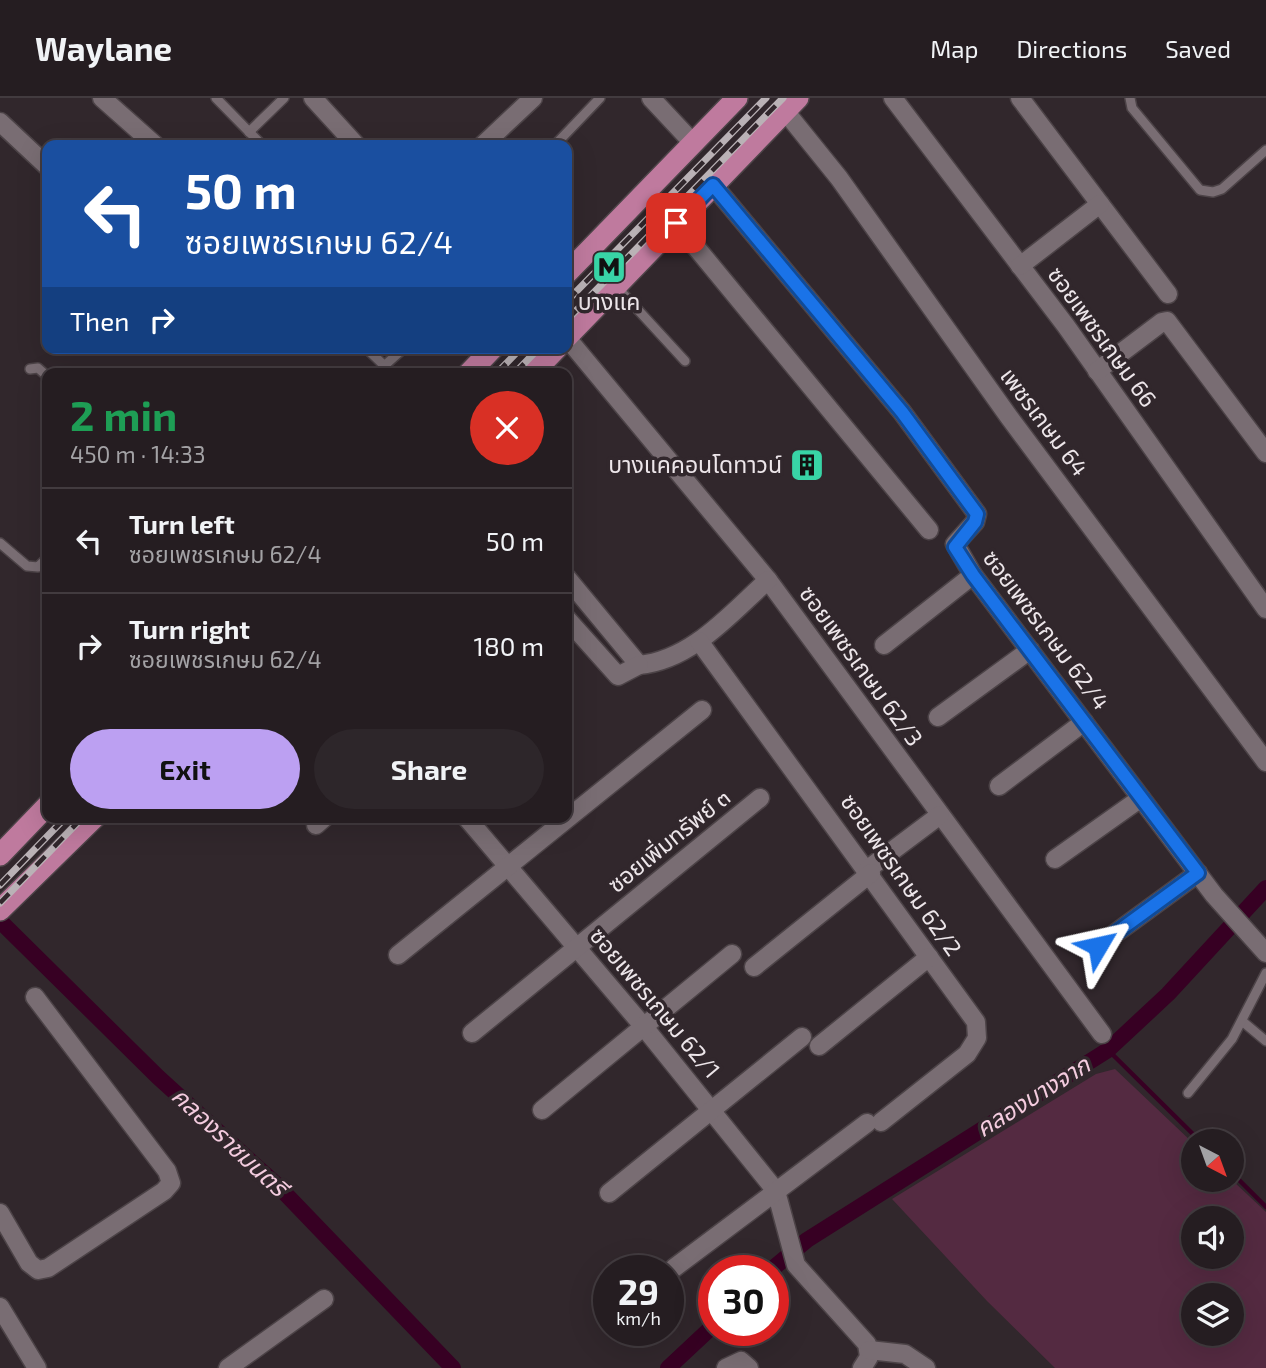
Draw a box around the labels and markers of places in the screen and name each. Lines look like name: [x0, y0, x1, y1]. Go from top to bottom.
pin: [646, 193, 706, 253]
metro station icon: บางแค: [590, 248, 628, 286]
place label: บางแค: [578, 287, 640, 315]
building icon: บางแคคอนโดทาวน์: [788, 446, 826, 484]
place label: บางแคคอนโดทาวน์: [608, 450, 782, 478]

